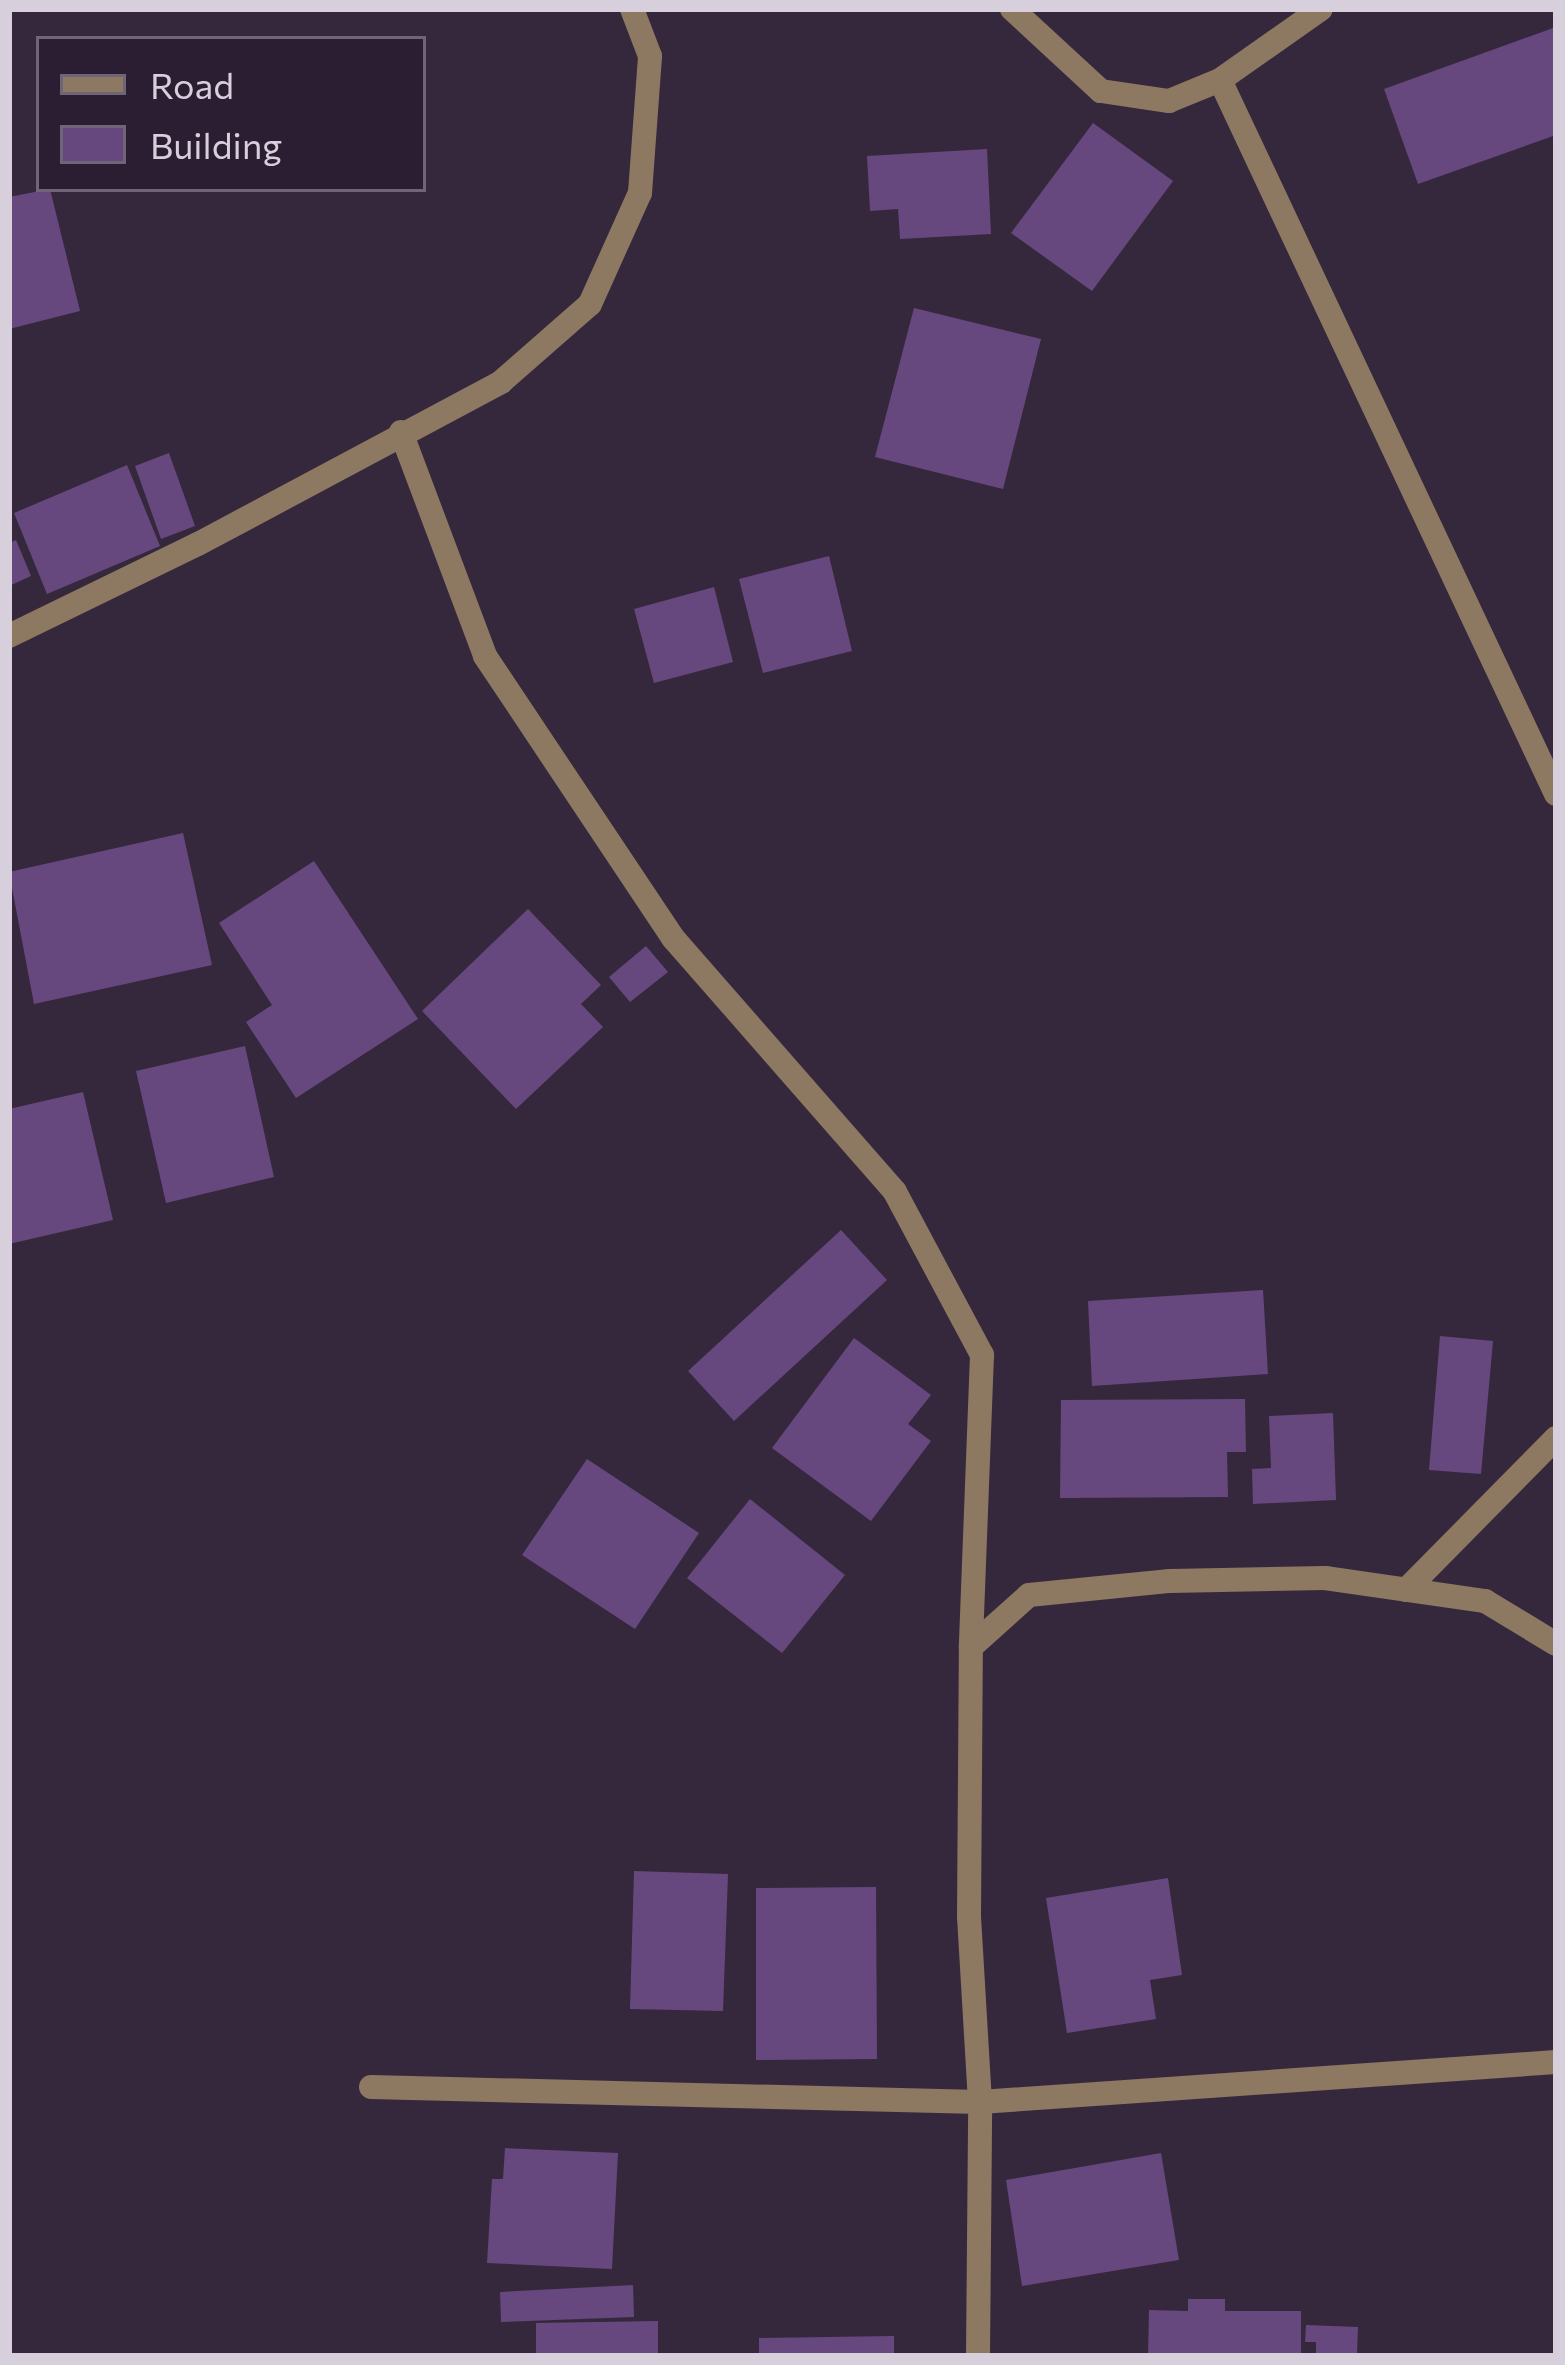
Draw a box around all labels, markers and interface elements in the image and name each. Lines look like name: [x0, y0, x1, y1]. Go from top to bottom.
legend: [36, 36, 426, 192]
text: Road: [150, 62, 234, 106]
text: Building: [150, 122, 282, 166]

